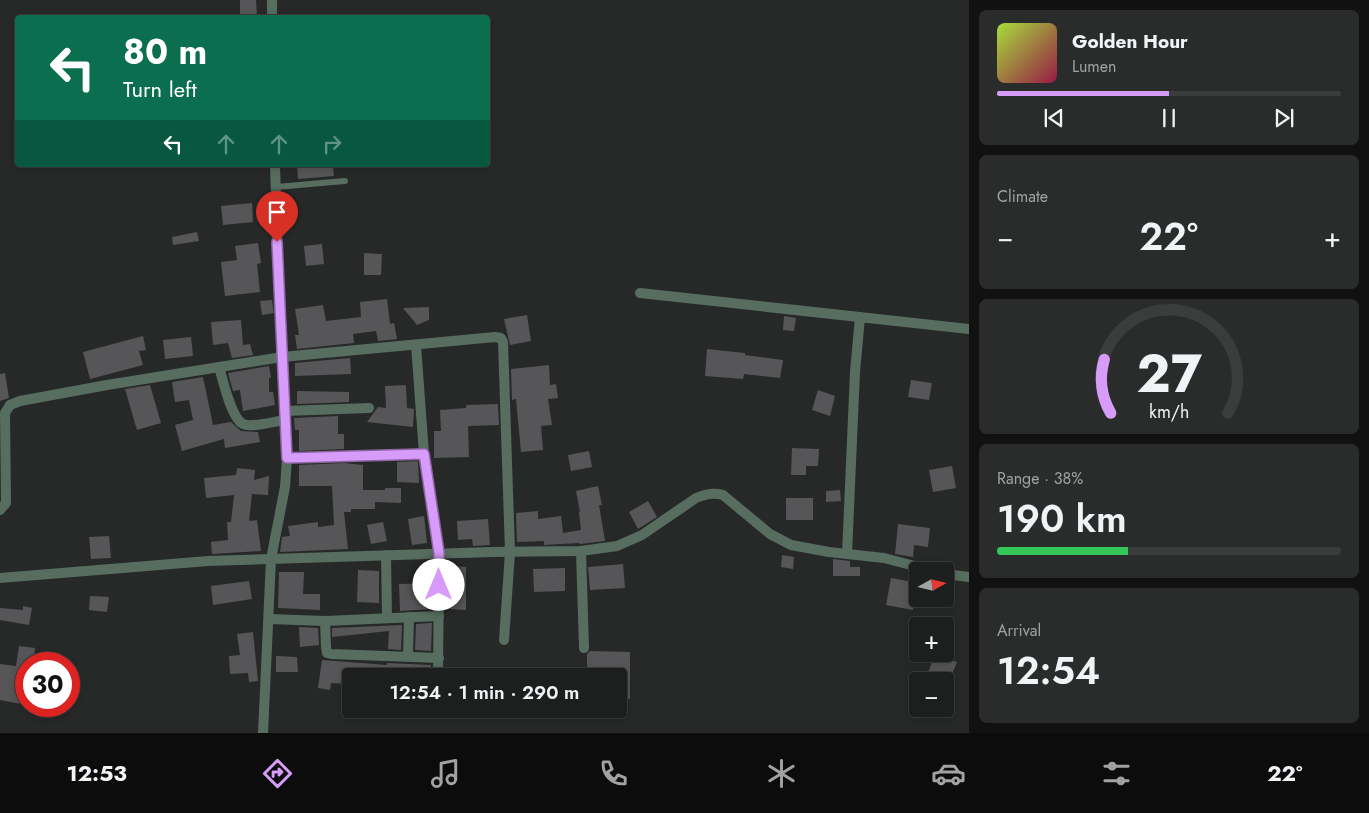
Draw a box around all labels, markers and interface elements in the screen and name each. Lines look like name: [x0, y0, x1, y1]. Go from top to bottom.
text: 80 m: [123, 27, 207, 77]
text: Golden Hour: [1072, 28, 1188, 55]
icon: left: [40, 35, 105, 100]
text: Lumen: [1072, 55, 1116, 78]
text: Turn left: [123, 73, 197, 105]
icon: previous: [1040, 104, 1068, 132]
icon: pause: [1155, 104, 1183, 132]
icon: next: [1270, 104, 1298, 132]
icon: left: [159, 130, 187, 158]
icon: ahead: [212, 130, 240, 158]
icon: ahead: [265, 130, 293, 158]
icon: right: [318, 130, 346, 158]
text: Climate: [997, 185, 1048, 208]
pin: [256, 191, 298, 242]
icon: arrive: [263, 198, 291, 226]
text: 22°: [1139, 209, 1198, 264]
text: −: [997, 217, 1014, 258]
text: +: [1324, 217, 1341, 258]
text: 27: [1136, 336, 1202, 412]
text: km/h: [1149, 399, 1189, 425]
text: Range · 38%: [997, 467, 1083, 490]
text: 190 km: [997, 491, 1127, 546]
position arrow: [412, 558, 464, 610]
north arrow: [909, 562, 954, 608]
map controls: [909, 562, 954, 717]
button: +: [909, 617, 954, 662]
text: Arrival: [997, 619, 1041, 642]
text: 12:54: [997, 643, 1100, 698]
speed limit sign: 30: [15, 652, 80, 717]
button: −: [909, 672, 954, 717]
text: 12:54 · 1 min · 290 m: [390, 679, 579, 706]
icon: directions: [260, 756, 295, 791]
icon: music: [428, 756, 463, 791]
icon: phone: [596, 756, 631, 791]
icon: climate: [764, 756, 799, 791]
icon: car: [931, 756, 966, 791]
icon: filters: [1099, 756, 1134, 791]
text: 12:53: [66, 757, 127, 789]
text: 22°: [1267, 757, 1303, 789]

